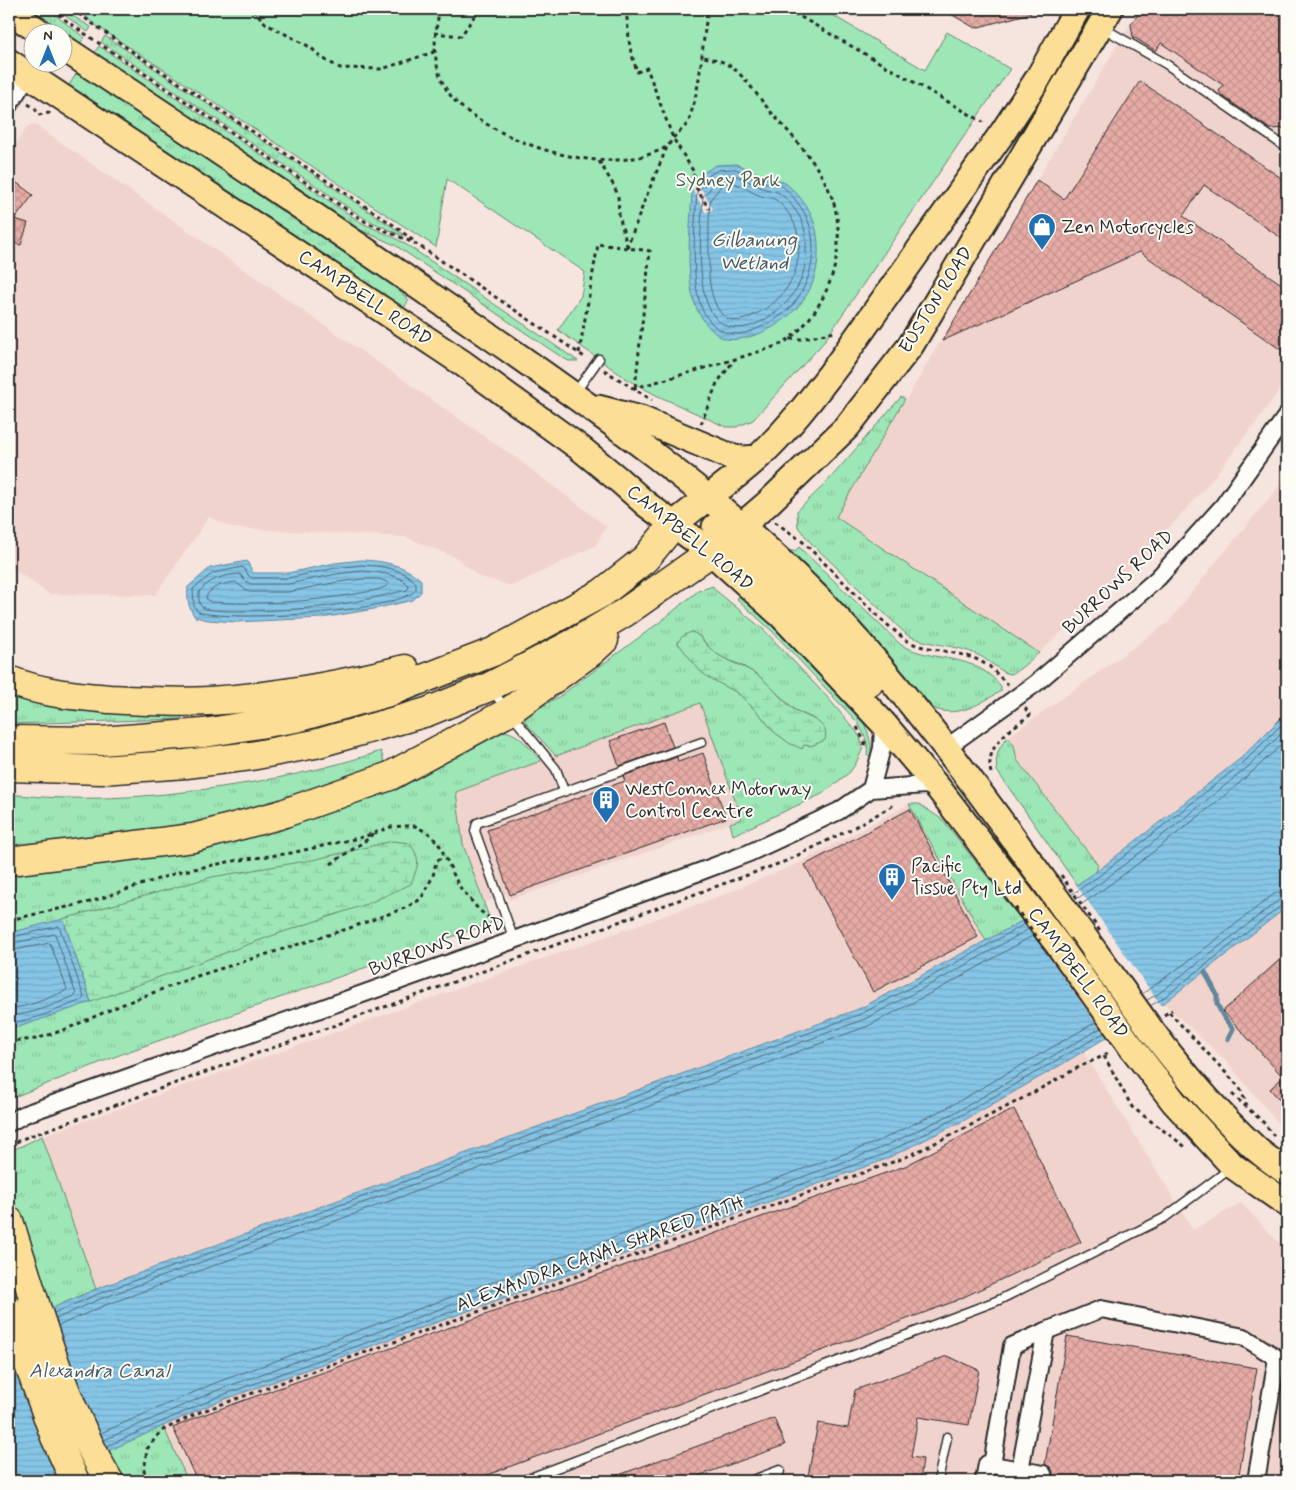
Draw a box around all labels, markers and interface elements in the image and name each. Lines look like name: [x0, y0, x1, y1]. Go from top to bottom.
north arrow: [22, 22, 72, 72]
text: N: [43, 27, 53, 45]
park label: Sydney Park: [676, 168, 780, 193]
shop icon: Zen Motorcycles: [1027, 212, 1057, 251]
place label: Zen Motorcycles: [1061, 215, 1194, 241]
water label: Gilbanung Wetland: [711, 227, 798, 277]
street label: EUSTON ROAD: [893, 242, 979, 358]
street label: CAMPBELL ROAD: [293, 244, 437, 352]
street label: CAMPBELL ROAD: [621, 479, 759, 597]
street label: BURROWS ROAD: [1057, 524, 1179, 640]
place label: WestConnex Motorway Control Centre: [625, 777, 812, 824]
building icon: WestConnex Motorway Control Centre: [591, 785, 621, 824]
place label: Pacific Tissue Pty Ltd: [911, 854, 1022, 901]
building icon: Pacific Tissue Pty Ltd: [877, 862, 907, 901]
street label: CAMPBELL ROAD: [1022, 902, 1134, 1044]
street label: BURROWS ROAD: [365, 910, 509, 982]
street label: ALEXANDRA CANAL SHARED PATH: [453, 1190, 747, 1318]
water label: Alexandra Canal: [29, 1358, 172, 1385]

